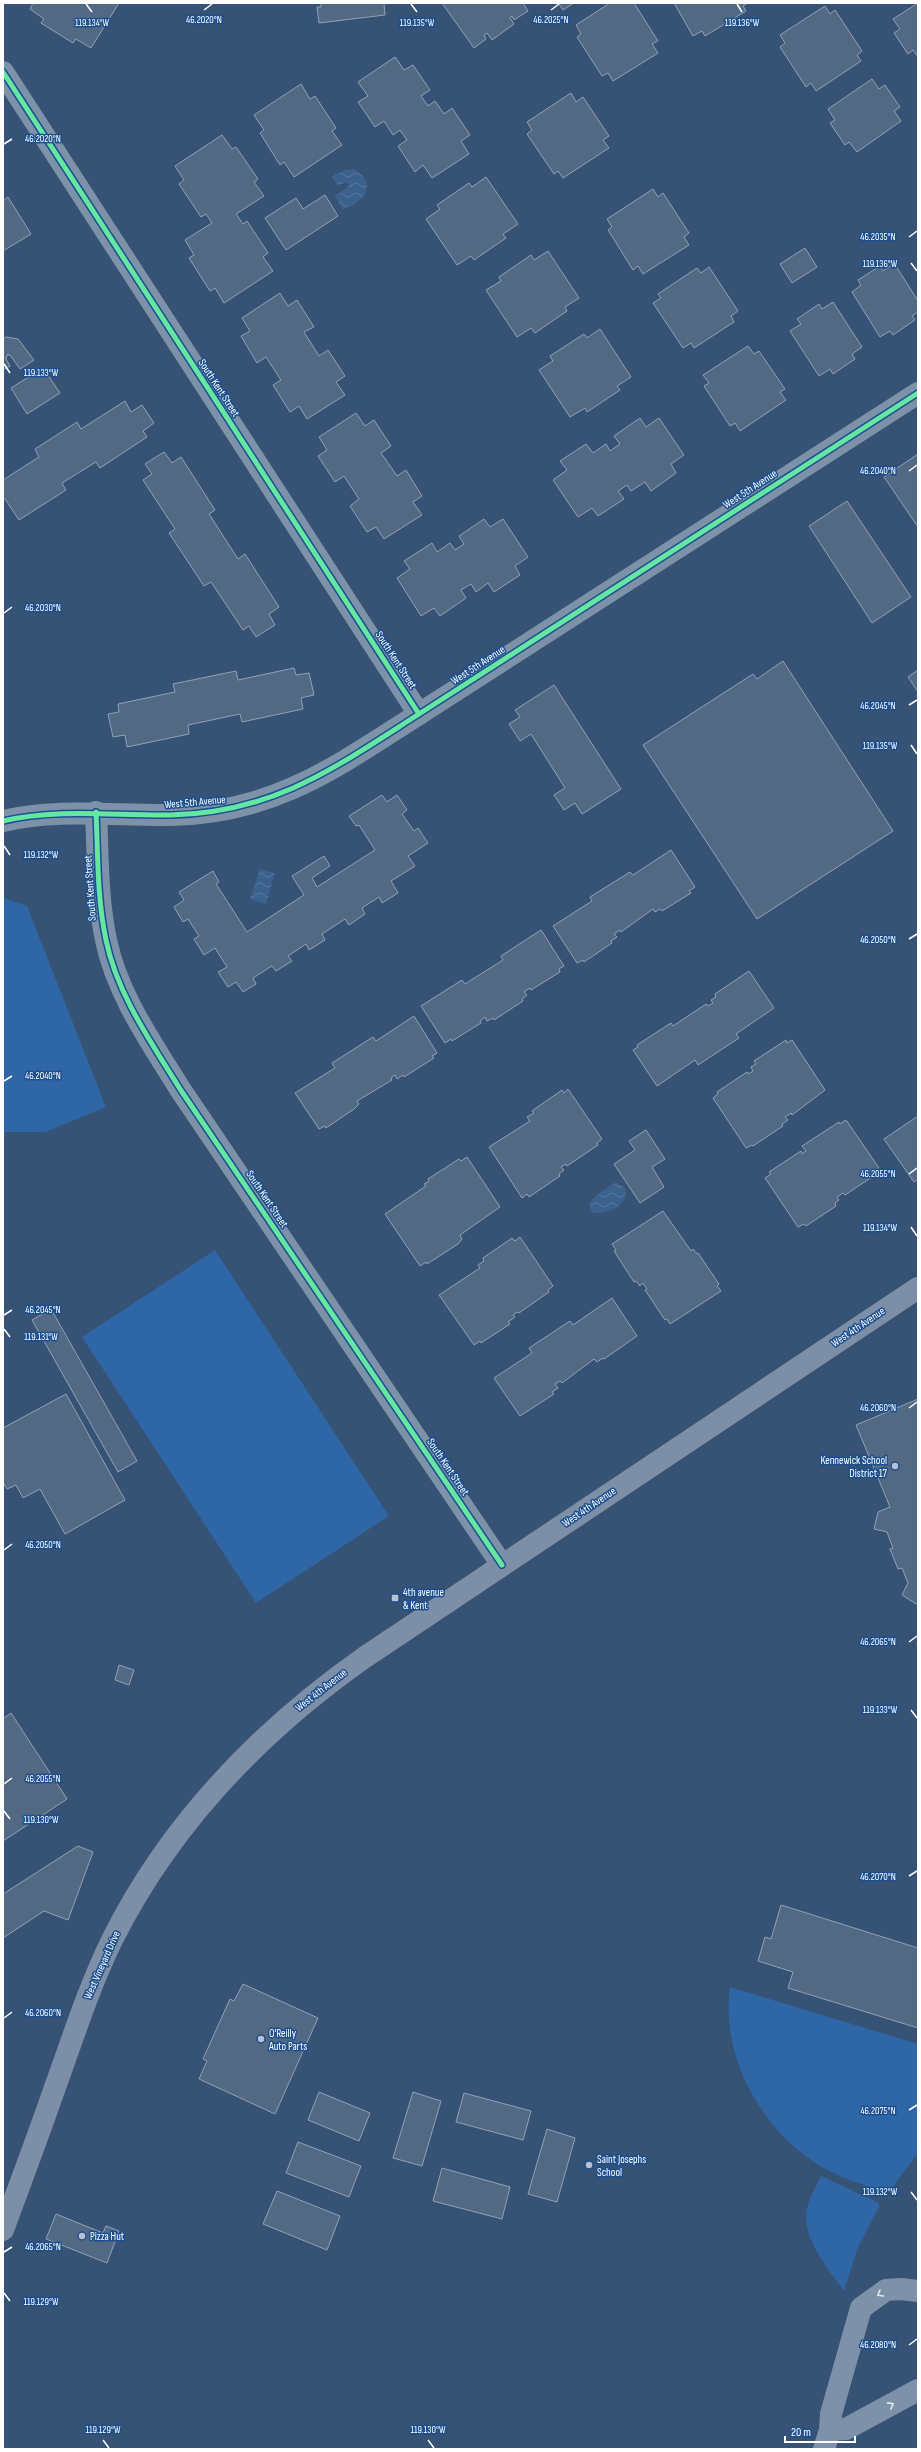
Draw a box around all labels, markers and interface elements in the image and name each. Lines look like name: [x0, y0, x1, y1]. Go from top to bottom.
text: 46.2020°N: [186, 14, 222, 26]
text: 46.2025°N: [533, 14, 569, 26]
text: 119.134°W: [75, 17, 110, 29]
text: 119.135°W: [400, 17, 435, 29]
text: 119.136°W: [725, 17, 760, 29]
text: 46.2020°N: [25, 133, 61, 145]
text: 46.2035°N: [860, 231, 896, 243]
text: 119.136°W: [863, 258, 898, 270]
street label: South Kent Street: [196, 357, 243, 420]
text: 119.133°W: [24, 367, 59, 379]
text: 46.2040°N: [860, 465, 896, 477]
street label: West 5th Avenue: [721, 467, 779, 511]
text: 46.2030°N: [25, 602, 61, 614]
street label: South Kent Street: [373, 629, 420, 692]
street label: West 5th Avenue: [449, 643, 507, 687]
text: 46.2045°N: [860, 700, 896, 712]
text: 119.135°W: [863, 740, 898, 752]
street label: West 5th Avenue: [164, 793, 226, 811]
text: 119.132°W: [24, 849, 59, 861]
street label: South Kent Street: [81, 854, 99, 921]
text: 46.2050°N: [860, 934, 896, 946]
text: 46.2040°N: [25, 1070, 61, 1082]
street label: South Kent Street: [243, 1168, 291, 1231]
text: 46.2055°N: [860, 1168, 896, 1180]
text: 119.134°W: [863, 1222, 898, 1234]
text: 46.2045°N: [25, 1304, 61, 1316]
street label: West 4th Avenue: [829, 1304, 887, 1350]
text: 119.131°W: [24, 1331, 58, 1343]
text: 46.2060°N: [860, 1402, 896, 1414]
street label: South Kent Street: [424, 1436, 472, 1499]
place label: Kennewick School District 17: [820, 1454, 888, 1480]
marker: Kennewick School District 17: [890, 1461, 900, 1471]
street label: West 4th Avenue: [560, 1484, 618, 1530]
text: 46.2050°N: [25, 1539, 61, 1551]
place label: 4th avenue & Kent: [403, 1586, 444, 1612]
marker: 4th avenue & Kent: [390, 1593, 400, 1603]
text: 46.2065°N: [860, 1636, 896, 1648]
street label: West 4th Avenue: [293, 1666, 349, 1714]
text: 119.133°W: [863, 1704, 898, 1716]
text: 46.2055°N: [25, 1773, 61, 1785]
text: 119.130°W: [24, 1814, 59, 1826]
text: 46.2070°N: [860, 1871, 896, 1883]
street label: West Vineyard Drive: [81, 1929, 123, 2001]
text: 46.2060°N: [25, 2007, 61, 2019]
place label: O'Reilly Auto Parts: [268, 2027, 307, 2053]
marker: O'Reilly Auto Parts: [256, 2034, 266, 2044]
text: 46.2075°N: [860, 2105, 896, 2117]
place label: Saint Josephs School: [597, 2153, 646, 2179]
marker: Saint Josephs School: [584, 2160, 594, 2170]
text: 119.132°W: [863, 2186, 898, 2198]
place label: Pizza Hut: [90, 2230, 125, 2243]
marker: Pizza Hut: [77, 2231, 87, 2241]
text: 46.2065°N: [25, 2241, 61, 2253]
one-way arrow: [877, 2289, 884, 2296]
text: 119.129°W: [24, 2296, 59, 2308]
text: 46.2080°N: [860, 2339, 896, 2351]
one-way arrow: [887, 2402, 894, 2409]
scale bar: [785, 2418, 855, 2444]
text: 119.129°W: [86, 2424, 121, 2436]
text: 119.130°W: [411, 2424, 446, 2436]
text: 20 m: [791, 2425, 811, 2440]

